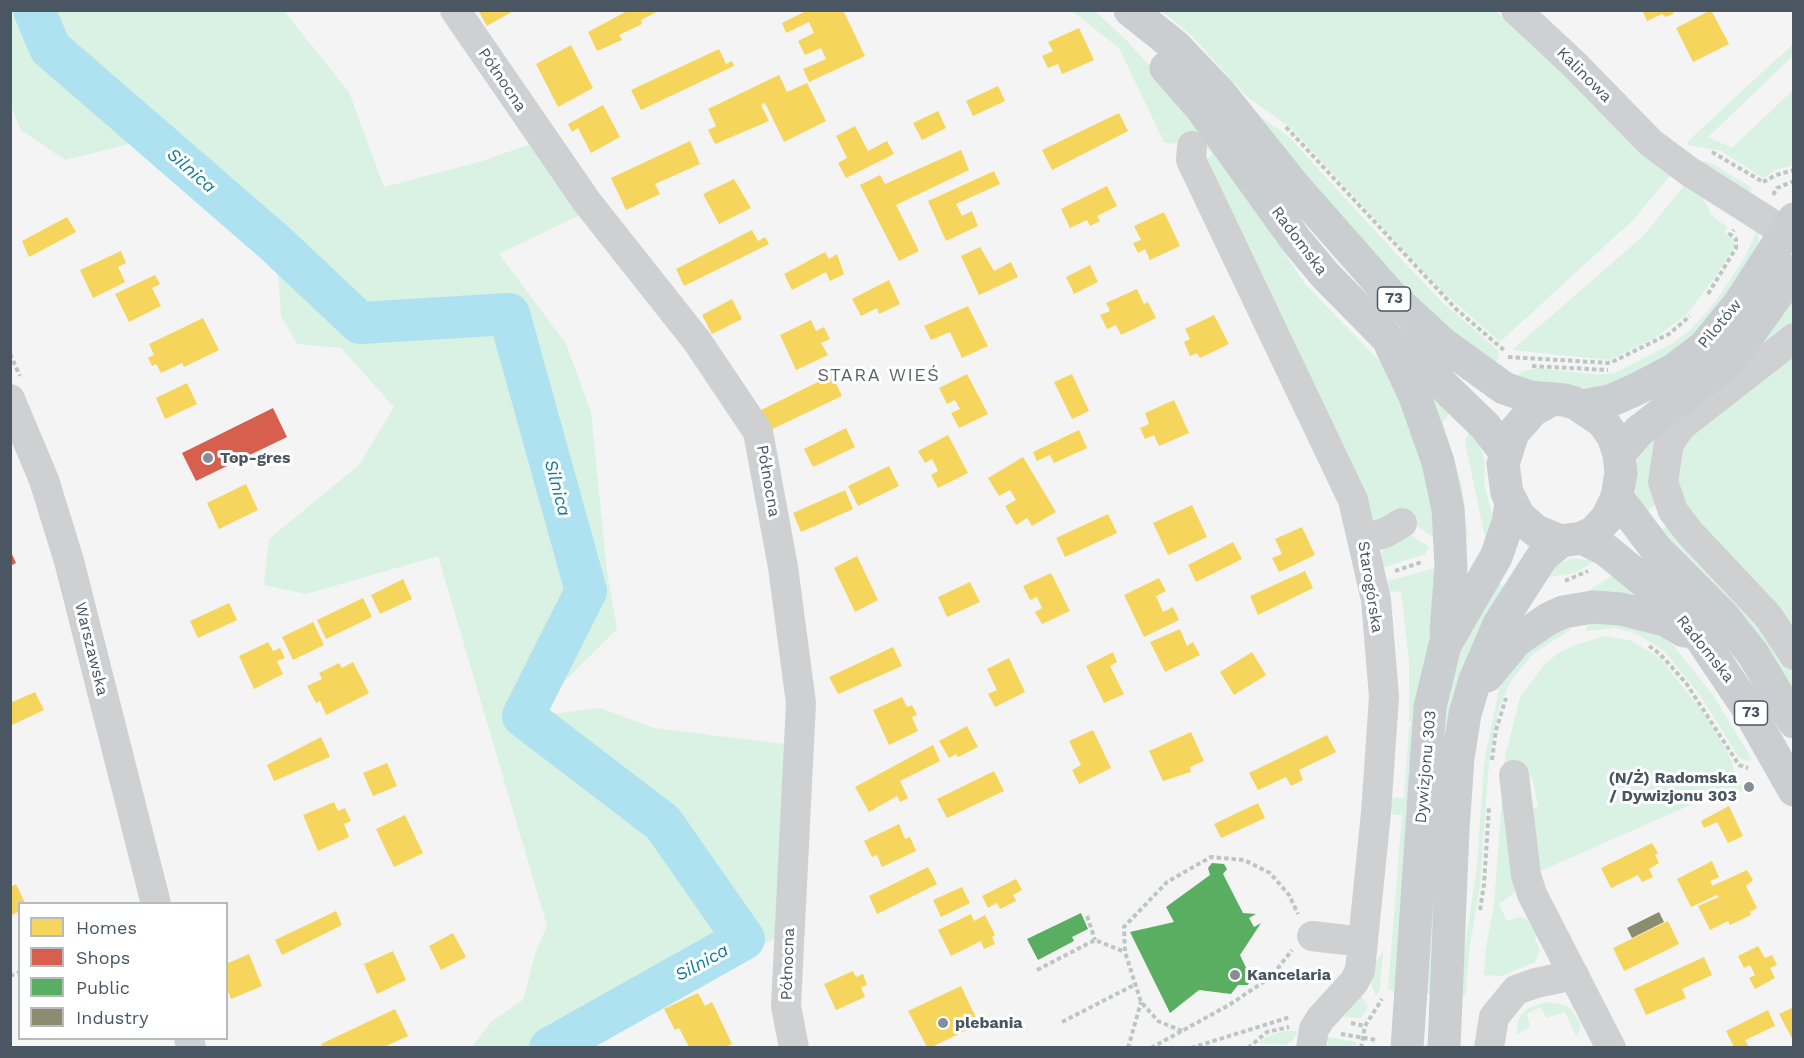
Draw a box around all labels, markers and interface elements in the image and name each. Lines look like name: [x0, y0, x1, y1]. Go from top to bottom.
street label: Kalinowa: [1552, 43, 1616, 107]
street label: Północna: [474, 45, 530, 115]
water label: Silnica: [162, 144, 220, 198]
street label: Radomska: [1267, 203, 1331, 279]
road number: 73: [1378, 287, 1410, 311]
street label: Pilotów: [1694, 296, 1746, 352]
district label: STARA WIEŚ: [818, 365, 940, 387]
street label: Północna: [752, 444, 784, 518]
place label: Top-gres: [220, 448, 291, 468]
marker: Top-gres: [201, 451, 215, 465]
water label: Silnica: [539, 457, 575, 519]
street label: Starogórska: [1353, 540, 1387, 634]
street label: Warszawska: [70, 600, 112, 698]
street label: Radomska: [1672, 611, 1738, 687]
road number: 73: [1734, 701, 1768, 725]
street label: Dywizjonu 303: [1412, 710, 1440, 824]
place label: (N/Ż) Radomska / Dywizjonu 303: [1609, 768, 1737, 806]
marker: (N/Ż) Radomska / Dywizjonu 303: [1742, 780, 1756, 794]
legend: [18, 902, 228, 1040]
text: Homes: [76, 917, 137, 938]
street label: Północna: [777, 927, 799, 1001]
water label: Silnica: [672, 940, 732, 986]
text: Shops: [76, 947, 130, 968]
place label: Kancelaria: [1247, 965, 1331, 985]
marker: Kancelaria: [1228, 968, 1242, 982]
text: Public: [76, 977, 130, 998]
text: Industry: [76, 1007, 148, 1028]
place label: plebania: [955, 1013, 1023, 1033]
marker: plebania: [936, 1016, 950, 1030]

